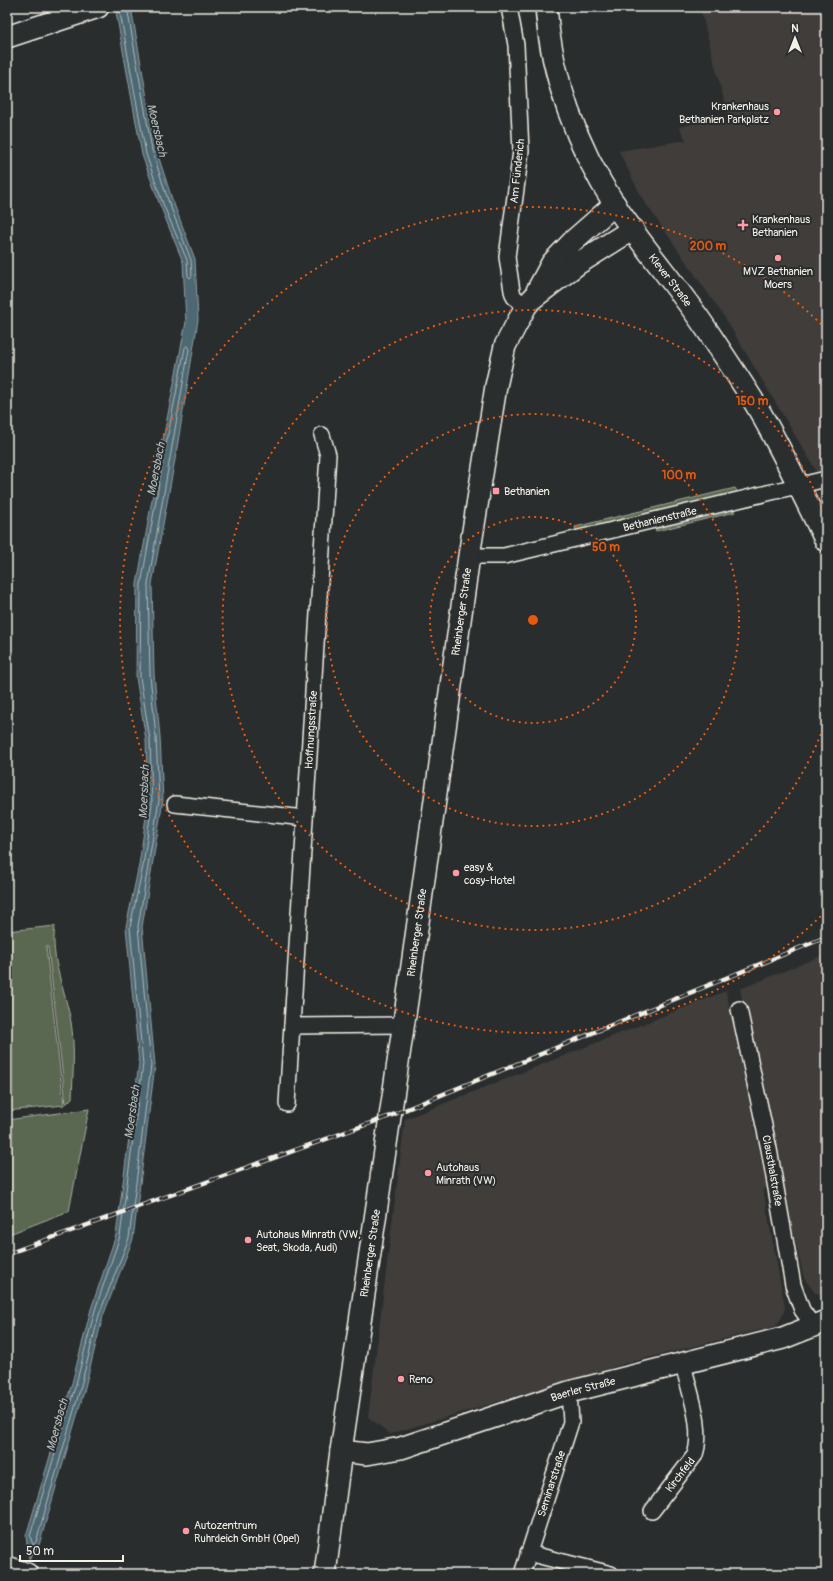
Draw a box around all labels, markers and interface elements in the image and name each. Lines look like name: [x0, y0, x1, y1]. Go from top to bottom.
north arrow: [775, 18, 815, 58]
text: N: [791, 22, 799, 35]
place label: Krankenhaus Bethanien Parkplatz: [679, 100, 769, 126]
water label: Moersbach: [143, 102, 170, 159]
marker: Krankenhaus Bethanien Parkplatz: [772, 107, 782, 117]
street label: Am Fünderich: [508, 138, 527, 204]
place label: Krankenhaus Bethanien: [752, 213, 810, 239]
marker: Krankenhaus Bethanien: [737, 219, 749, 231]
text: 200 m: [690, 239, 727, 254]
street label: Klever Straße: [646, 251, 695, 310]
marker: MVZ Bethanien Moers: [773, 253, 783, 263]
place label: MVZ Bethanien Moers: [743, 265, 813, 291]
text: 150 m: [736, 394, 769, 409]
water label: Moersbach: [144, 440, 169, 497]
text: 100 m: [662, 468, 697, 483]
place label: Bethanien: [504, 485, 550, 498]
marker: Bethanien: [491, 486, 501, 496]
street label: Bethanienstraße: [622, 504, 698, 534]
text: 50 m: [592, 540, 620, 555]
street label: Rheinberger Straße: [449, 566, 474, 656]
centre of rings: [526, 613, 540, 627]
street label: Hoffnungsstraße: [302, 690, 320, 769]
water label: Moersbach: [136, 763, 153, 819]
place label: easy & cosy-Hotel: [464, 861, 515, 887]
marker: easy & cosy-Hotel: [451, 868, 461, 878]
street label: Rheinberger Straße: [405, 887, 430, 977]
water label: Moersbach: [121, 1083, 144, 1140]
street label: Clausthalstraße: [759, 1134, 785, 1208]
place label: Autohaus Minrath (VW): [436, 1161, 496, 1187]
marker: Autohaus Minrath (VW): [423, 1168, 433, 1178]
street label: Rheinberger Straße: [358, 1208, 383, 1298]
place label: Autohaus Minrath (VW, Seat, Skoda, Audi): [256, 1228, 361, 1254]
marker: Autohaus Minrath (VW, Seat, Skoda, Audi): [243, 1235, 253, 1245]
place label: Reno: [409, 1373, 433, 1386]
marker: Reno: [396, 1374, 406, 1384]
street label: Baerler Straße: [549, 1374, 617, 1405]
water label: Moersbach: [43, 1396, 72, 1453]
street label: Seminarstraße: [535, 1449, 568, 1518]
street label: Kirchfeld: [663, 1455, 698, 1495]
place label: Autozentrum Ruhrdeich GmbH (Opel): [194, 1519, 300, 1545]
marker: Autozentrum Ruhrdeich GmbH (Opel): [181, 1526, 191, 1536]
scale bar: [20, 1537, 123, 1563]
text: 50 m: [26, 1544, 54, 1559]

